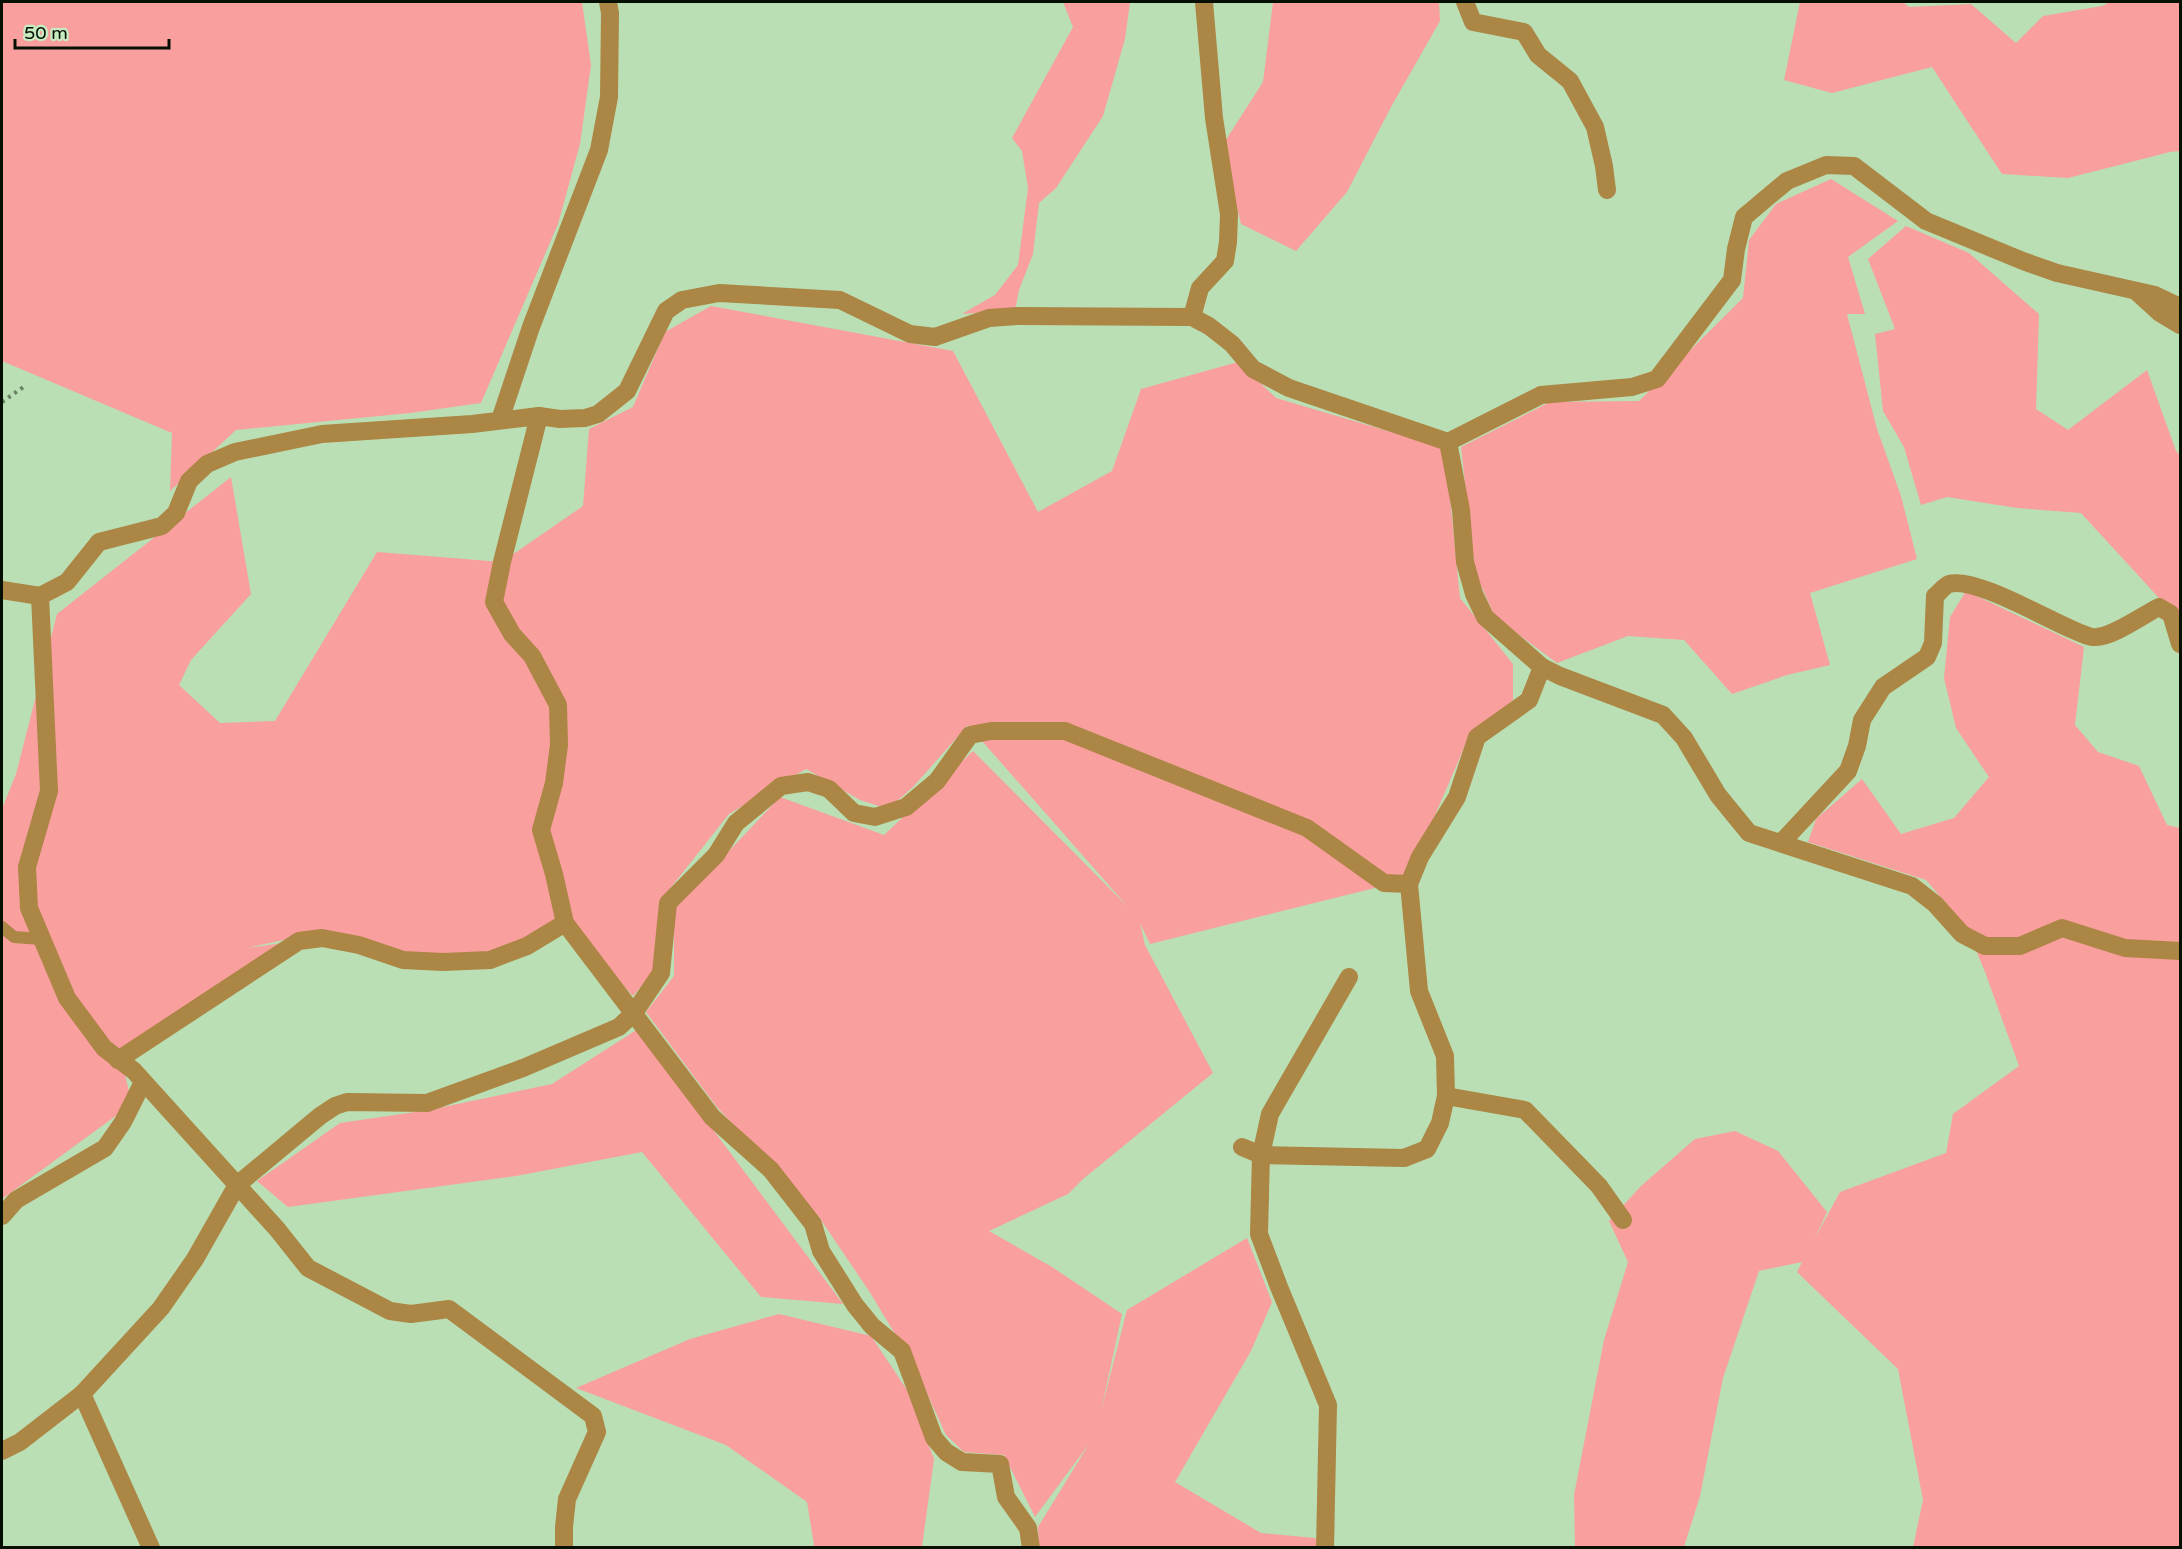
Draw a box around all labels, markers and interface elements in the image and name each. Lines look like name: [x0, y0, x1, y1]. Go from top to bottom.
scale bar: [15, 12, 170, 50]
text: 50 m: [24, 22, 68, 44]

